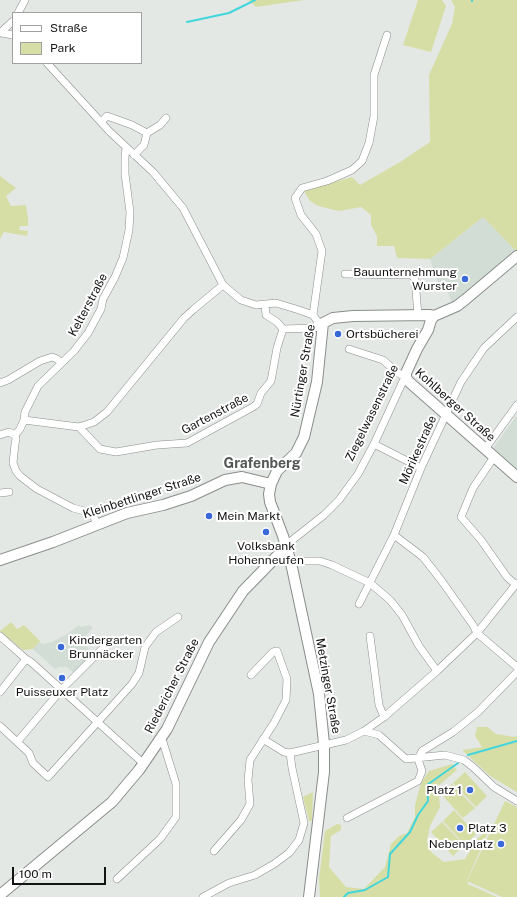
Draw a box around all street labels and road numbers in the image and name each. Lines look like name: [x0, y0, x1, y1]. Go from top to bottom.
street label: Kelterstraße: [65, 271, 111, 339]
street label: Nürtinger Straße: [288, 323, 318, 419]
street label: Ziegelwasenstraße: [342, 362, 402, 464]
street label: Kohlberger Straße: [412, 365, 498, 445]
street label: Gartenstraße: [179, 390, 251, 438]
street label: Mörikestraße: [396, 413, 440, 487]
street label: Kleinbettlinger Straße: [81, 470, 203, 522]
street label: Riedericher Straße: [142, 636, 202, 736]
street label: Metzinger Straße: [313, 637, 343, 735]

